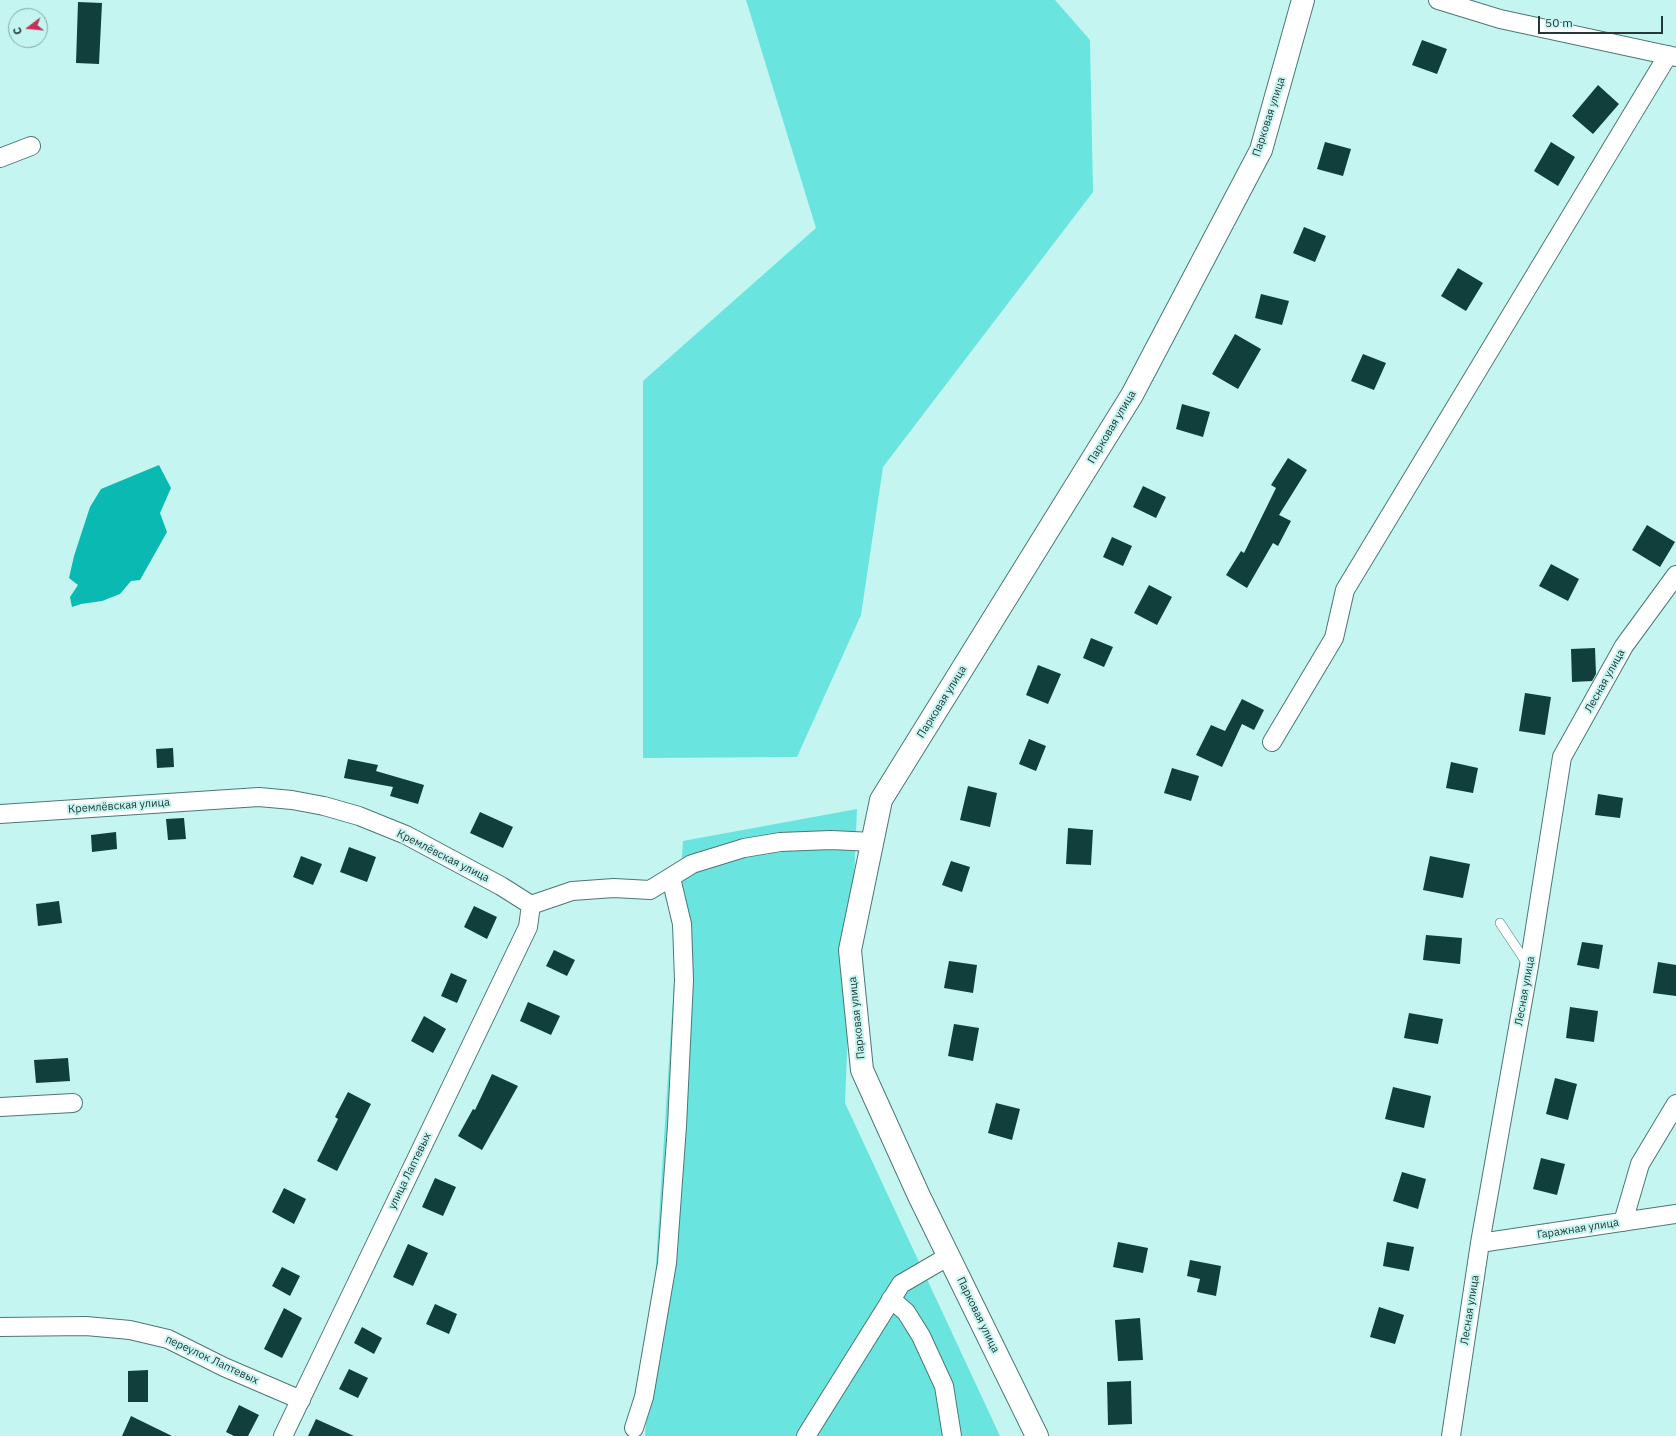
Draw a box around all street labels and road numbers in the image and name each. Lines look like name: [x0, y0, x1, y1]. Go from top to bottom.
street label: Парковая улица: [1250, 76, 1288, 158]
street label: Парковая улица: [1085, 388, 1139, 466]
street label: Лесная улица: [1582, 647, 1628, 715]
street label: Парковая улица: [914, 663, 970, 741]
street label: Кремлёвская улица: [68, 796, 170, 816]
street label: Кремлёвская улица: [395, 827, 491, 885]
street label: Лесная улица: [1512, 955, 1538, 1027]
street label: Парковая улица: [846, 976, 868, 1060]
street label: улица Лаптевых: [386, 1131, 434, 1211]
street label: Гаражная улица: [1536, 1216, 1620, 1242]
street label: Лесная улица: [1458, 1274, 1482, 1346]
street label: Парковая улица: [954, 1275, 1002, 1355]
street label: переулок Лаптевых: [163, 1333, 261, 1387]

